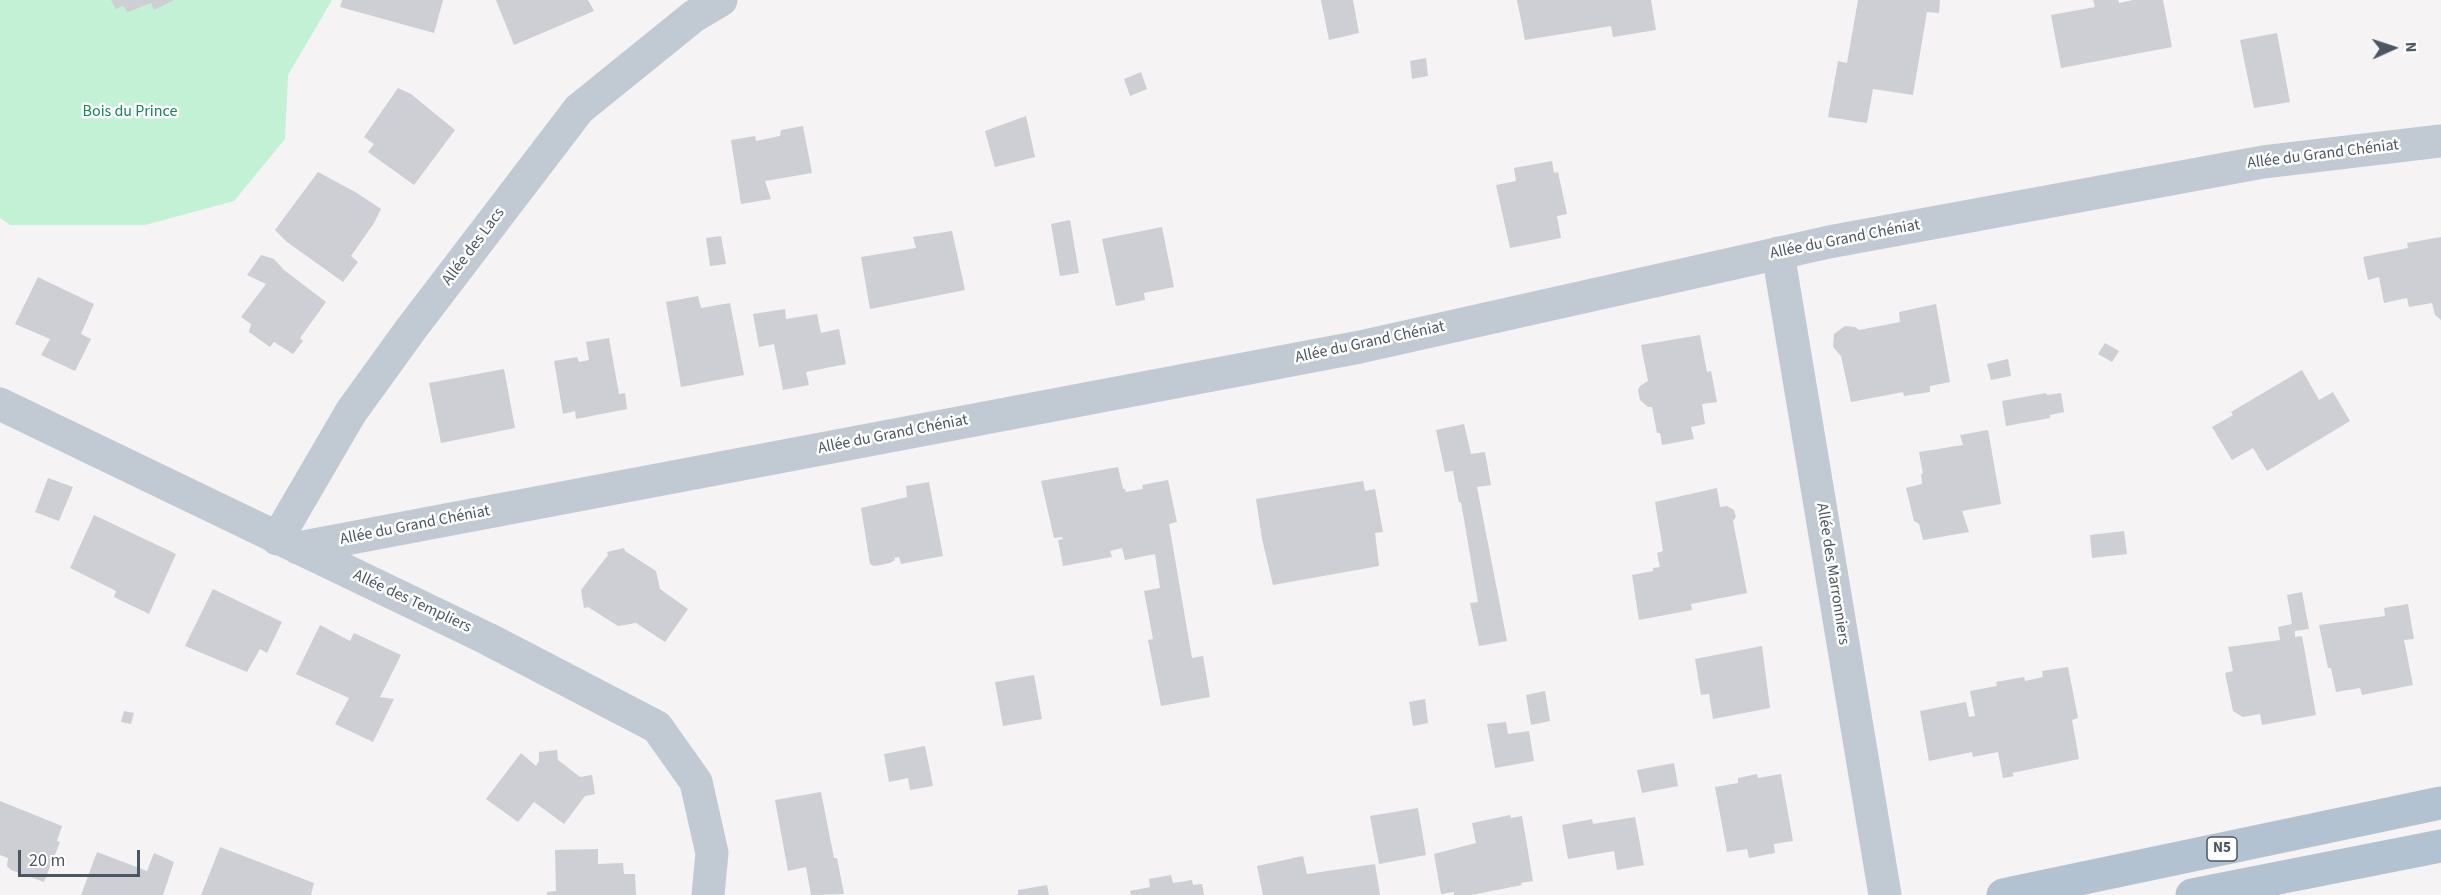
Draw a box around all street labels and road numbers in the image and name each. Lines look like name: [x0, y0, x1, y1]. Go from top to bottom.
street label: Allée du Grand Chéniat: [2246, 136, 2400, 174]
street label: Allée des Lacs: [439, 204, 509, 290]
street label: Allée du Grand Chéniat: [1768, 216, 1922, 264]
street label: Allée du Grand Chéniat: [1293, 318, 1447, 368]
street label: Allée du Grand Chéniat: [816, 411, 970, 459]
street label: Allée du Grand Chéniat: [338, 502, 492, 550]
street label: Allée des Marronniers: [1811, 502, 1853, 646]
street label: Allée des Templiers: [350, 566, 474, 638]
road number: N5: [2207, 837, 2237, 861]

